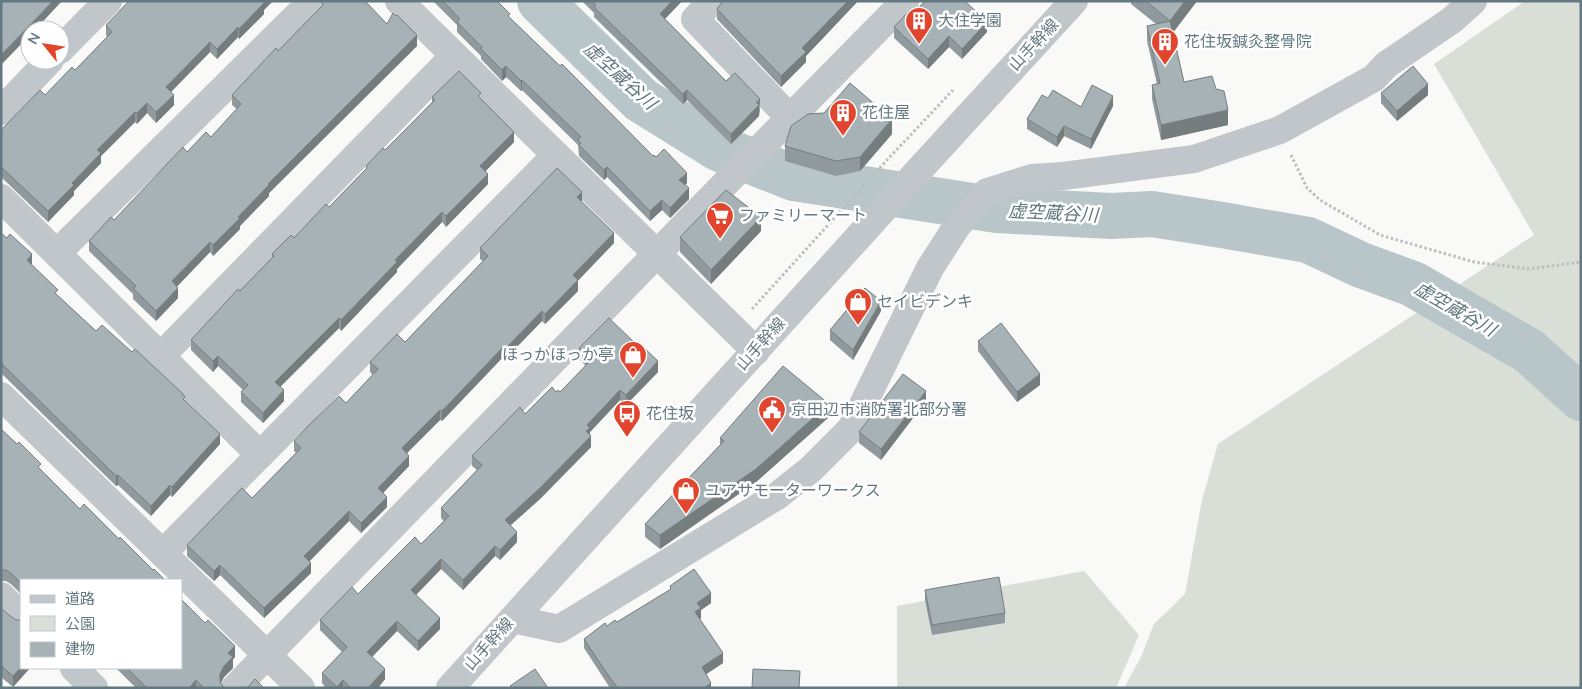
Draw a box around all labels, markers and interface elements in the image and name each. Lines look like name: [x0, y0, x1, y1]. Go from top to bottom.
building icon: 大住学園: [904, 6, 934, 45]
place label: 大住学園: [938, 10, 1002, 32]
street label: 山手幹線: [1004, 14, 1064, 76]
north arrow: [20, 20, 70, 70]
building icon: 花住坂鍼灸整骨院: [1150, 27, 1180, 66]
text: N: [23, 29, 45, 48]
place label: 花住坂鍼灸整骨院: [1184, 31, 1312, 53]
water label: 虚空蔵谷川: [579, 37, 663, 116]
building icon: 花住屋: [828, 98, 858, 137]
place label: 花住屋: [862, 102, 910, 124]
water label: 虚空蔵谷川: [1007, 199, 1101, 227]
supermarket icon: ファミリーマート: [705, 201, 735, 240]
place label: ファミリーマート: [739, 205, 867, 227]
water label: 虚空蔵谷川: [1410, 276, 1502, 343]
shop icon: セイビデンキ: [843, 287, 873, 326]
place label: セイビデンキ: [877, 291, 973, 313]
street label: 山手幹線: [731, 313, 791, 375]
shop icon: ほっかほっか亭: [618, 340, 648, 379]
place label: ほっかほっか亭: [502, 344, 614, 366]
public building icon: 京田辺市消防署北部分署: [757, 395, 787, 434]
bus stop icon: 花住坂: [612, 399, 642, 438]
place label: 京田辺市消防署北部分署: [791, 399, 967, 421]
place label: 花住坂: [646, 403, 694, 425]
shop icon: ユアサモーターワークス: [671, 476, 701, 515]
place label: ユアサモーターワークス: [705, 480, 881, 502]
legend: [20, 579, 182, 669]
text: 道路: [65, 589, 95, 609]
street label: 山手幹線: [459, 613, 519, 675]
text: 公園: [65, 614, 95, 634]
text: 建物: [65, 639, 95, 659]

